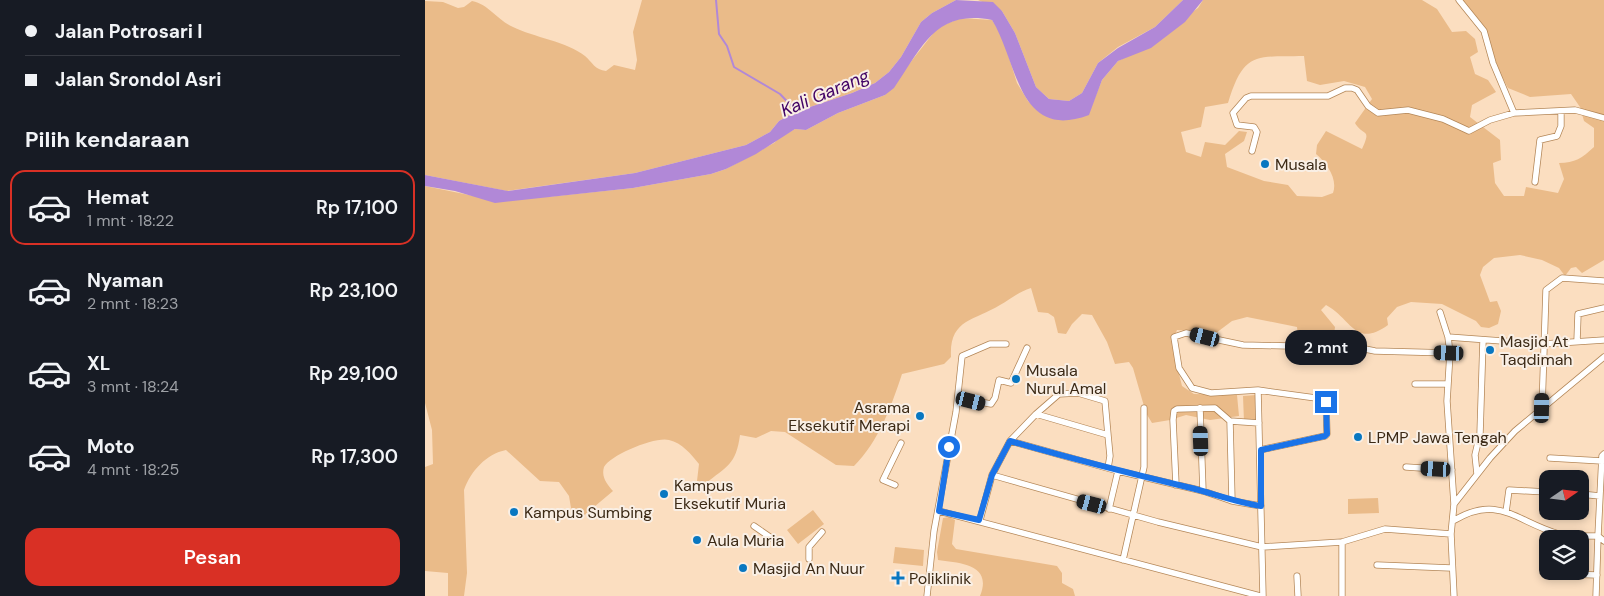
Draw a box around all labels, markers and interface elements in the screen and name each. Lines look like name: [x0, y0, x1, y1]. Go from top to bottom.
text: Jalan Potrosari I: [55, 19, 203, 44]
water label: Kali Garang: [777, 63, 874, 122]
text: Jalan Srondol Asri: [55, 67, 221, 92]
text: Pilih kendaraan: [25, 125, 189, 154]
place label: Musala: [1275, 154, 1327, 175]
marker: Musala: [1259, 158, 1271, 170]
icon: car: [27, 185, 72, 230]
text: Hemat: [87, 185, 149, 210]
text: Rp 17,100: [316, 195, 398, 220]
text: 1 mnt · 18:22: [87, 210, 174, 231]
icon: car: [27, 268, 72, 313]
text: Nyaman: [87, 268, 163, 293]
text: Rp 23,100: [310, 278, 398, 303]
text: 2 mnt · 18:23: [87, 293, 179, 314]
car: [1188, 326, 1221, 348]
callout: 2 mnt: [1285, 330, 1367, 364]
place label: Masjid At Taqdimah: [1500, 331, 1573, 370]
text: 2 mnt: [1304, 337, 1348, 358]
marker: Masjid At Taqdimah: [1484, 344, 1496, 356]
car: [1433, 345, 1464, 361]
icon: car: [27, 351, 72, 396]
text: XL: [87, 351, 110, 376]
place label: Musala Nurul Amal: [1026, 360, 1106, 399]
text: Rp 29,100: [309, 361, 398, 386]
marker: Musala Nurul Amal: [1010, 373, 1022, 385]
text: 3 mnt · 18:24: [87, 376, 179, 397]
car: [954, 390, 987, 412]
route end: [1315, 391, 1337, 413]
car: [1534, 393, 1549, 423]
place label: Asrama Eksekutif Merapi: [788, 397, 910, 436]
marker: Asrama Eksekutif Merapi: [914, 410, 926, 422]
car: [1192, 426, 1209, 456]
place label: LPMP Jawa Tengah: [1368, 427, 1507, 448]
marker: LPMP Jawa Tengah: [1352, 431, 1364, 443]
icon: car: [27, 434, 72, 479]
text: Moto: [87, 434, 135, 459]
route start: [938, 436, 960, 458]
text: Rp 17,300: [311, 444, 398, 469]
text: 4 mnt · 18:25: [87, 459, 179, 480]
car: [1420, 461, 1451, 477]
north arrow: [1539, 470, 1589, 520]
map controls: [1539, 470, 1589, 580]
place label: Kampus Eksekutif Muria: [674, 475, 786, 514]
marker: Kampus Eksekutif Muria: [658, 488, 670, 500]
car: [1075, 493, 1108, 515]
place label: Kampus Sumbing: [524, 502, 652, 523]
marker: Kampus Sumbing: [508, 506, 520, 518]
button: Pesan: [25, 528, 400, 586]
place label: Aula Muria: [707, 530, 784, 551]
button: layers: [1539, 530, 1589, 580]
marker: Aula Muria: [691, 534, 703, 546]
place label: Masjid An Nuur: [753, 558, 865, 579]
marker: Masjid An Nuur: [737, 562, 749, 574]
place label: Poliklinik: [909, 568, 971, 589]
marker: Poliklinik: [891, 571, 905, 585]

